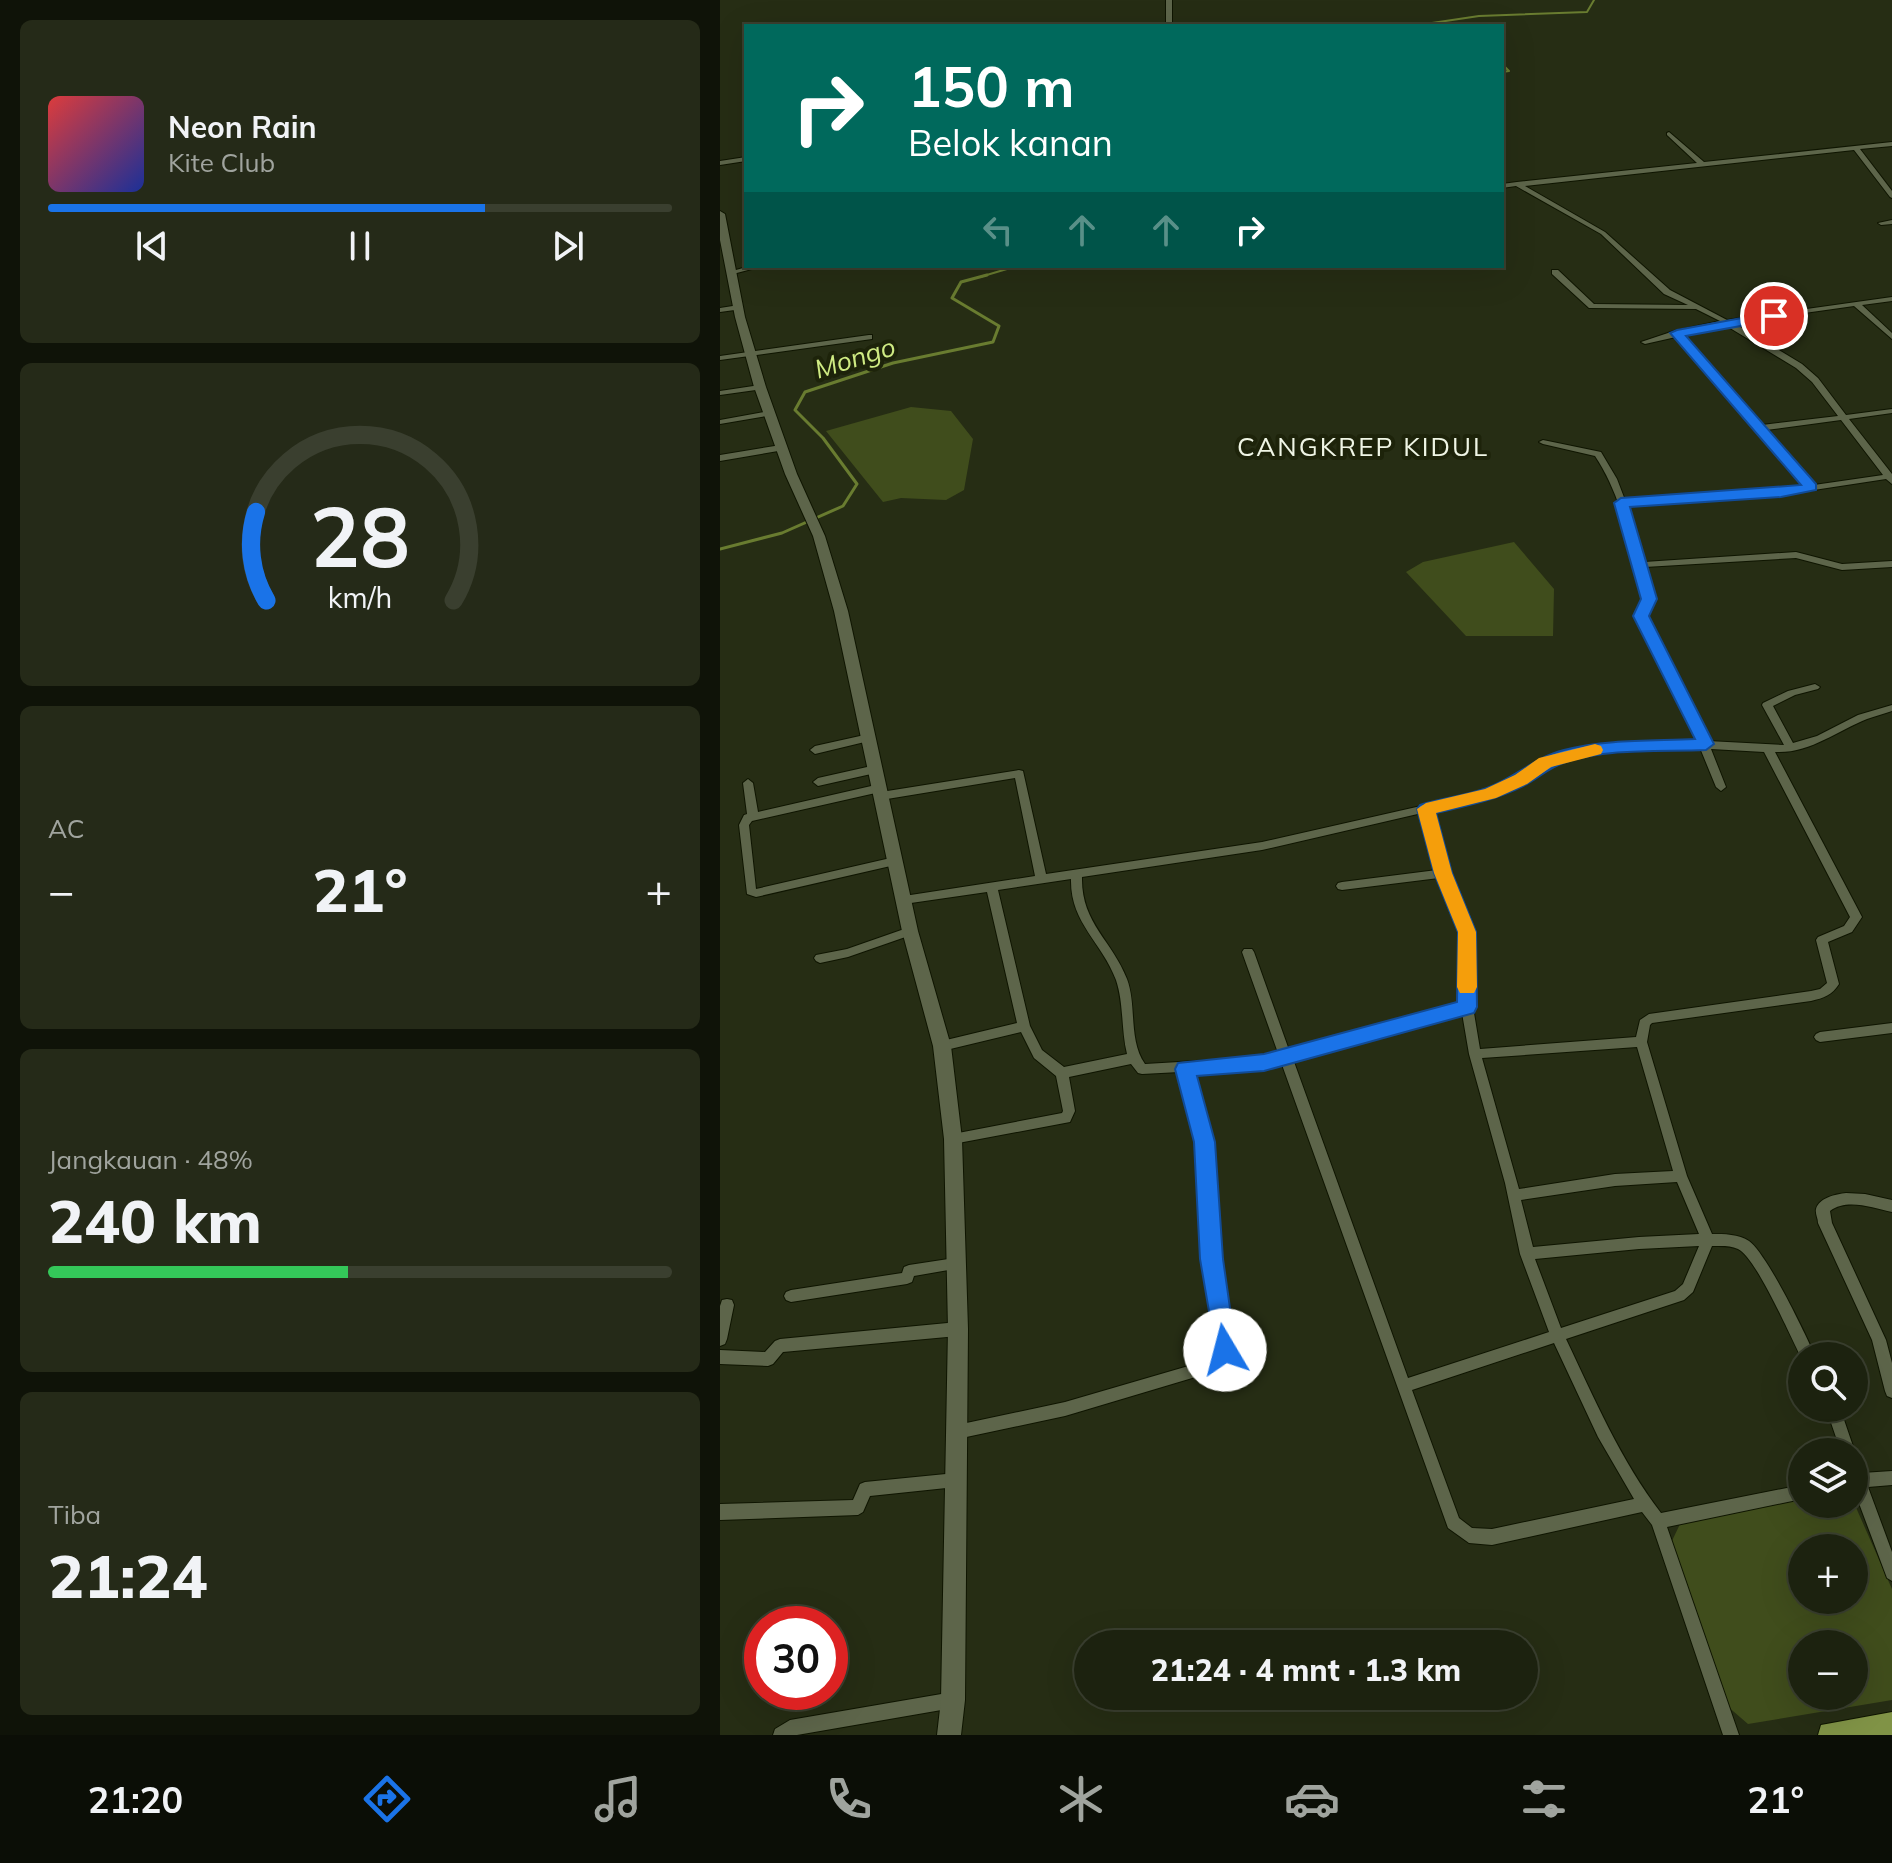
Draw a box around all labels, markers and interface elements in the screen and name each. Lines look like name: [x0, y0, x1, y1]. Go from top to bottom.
text: 150 m: [908, 51, 1075, 121]
icon: right: [776, 56, 880, 160]
text: Neon Rain: [168, 108, 317, 146]
text: Belok kanan: [908, 120, 1113, 165]
text: Kite Club: [168, 146, 275, 179]
icon: left: [976, 208, 1020, 252]
icon: ahead: [1060, 208, 1104, 252]
icon: ahead: [1144, 208, 1188, 252]
icon: right: [1228, 208, 1272, 252]
icon: previous: [130, 224, 174, 268]
icon: pause: [338, 224, 382, 268]
icon: next: [546, 224, 590, 268]
pin: [1740, 282, 1808, 350]
icon: arrive: [1752, 294, 1796, 338]
water label: Mongo: [810, 330, 899, 385]
district label: CANGKREP KIDUL: [1237, 430, 1489, 463]
text: 28: [310, 482, 410, 587]
text: km/h: [328, 579, 392, 615]
text: AC: [48, 812, 85, 845]
text: 21°: [312, 852, 408, 927]
text: −: [48, 863, 74, 918]
text: +: [646, 863, 672, 918]
text: Jangkauan · 48%: [48, 1143, 253, 1176]
text: 240 km: [48, 1183, 262, 1258]
position arrow: [1183, 1308, 1267, 1392]
map controls: [1788, 1342, 1868, 1710]
button: search: [1788, 1342, 1868, 1422]
button: layers: [1788, 1438, 1868, 1518]
text: Tiba: [48, 1498, 101, 1531]
button: +: [1788, 1534, 1868, 1614]
text: 21:24: [48, 1538, 208, 1613]
speed limit sign: 30: [744, 1606, 848, 1710]
button: −: [1788, 1630, 1868, 1710]
text: 21:24 · 4 mnt · 1.3 km: [1151, 1651, 1461, 1689]
icon: directions: [359, 1771, 415, 1827]
icon: music: [590, 1771, 646, 1827]
icon: phone: [821, 1771, 877, 1827]
icon: climate: [1053, 1771, 1109, 1827]
icon: car: [1284, 1771, 1340, 1827]
icon: filters: [1516, 1771, 1572, 1827]
text: 21:20: [88, 1777, 183, 1822]
text: 21°: [1747, 1777, 1804, 1822]

